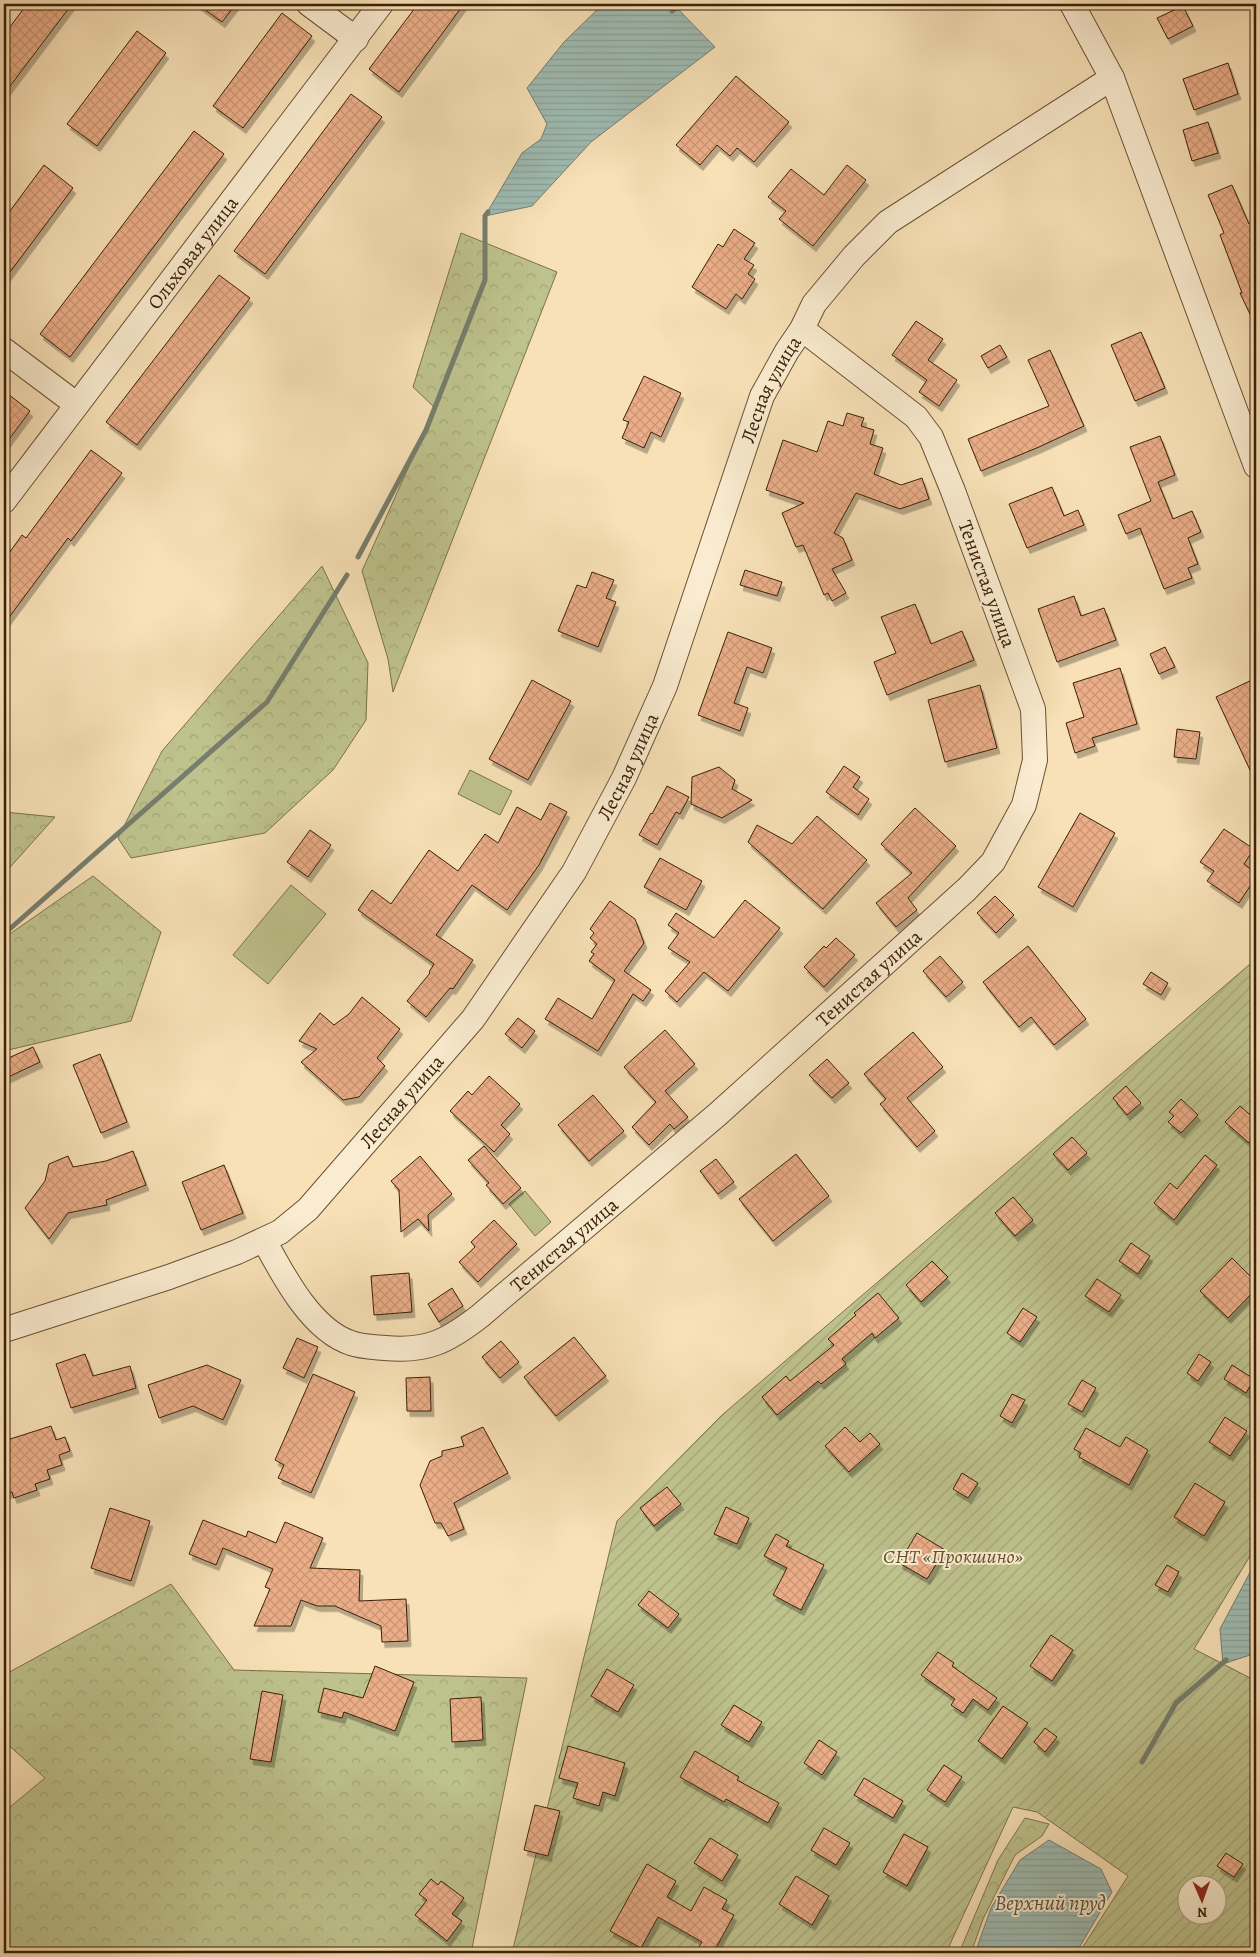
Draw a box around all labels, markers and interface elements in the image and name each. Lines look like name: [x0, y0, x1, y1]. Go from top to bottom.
street label: Ольховая улица: [141, 190, 245, 315]
street label: Лесная улица: [734, 329, 808, 446]
street label: Тенистая улица: [951, 517, 1023, 652]
street label: Лесная улица: [591, 708, 665, 825]
street label: Тенистая улица: [810, 922, 928, 1033]
street label: Лесная улица: [353, 1048, 450, 1154]
street label: Тенистая улица: [504, 1191, 624, 1298]
park label: СНТ «Прокшино»: [883, 1543, 1023, 1570]
north arrow: [1178, 1874, 1228, 1924]
water label: Верхний пруд: [994, 1889, 1106, 1917]
text: N: [1197, 1903, 1208, 1922]

